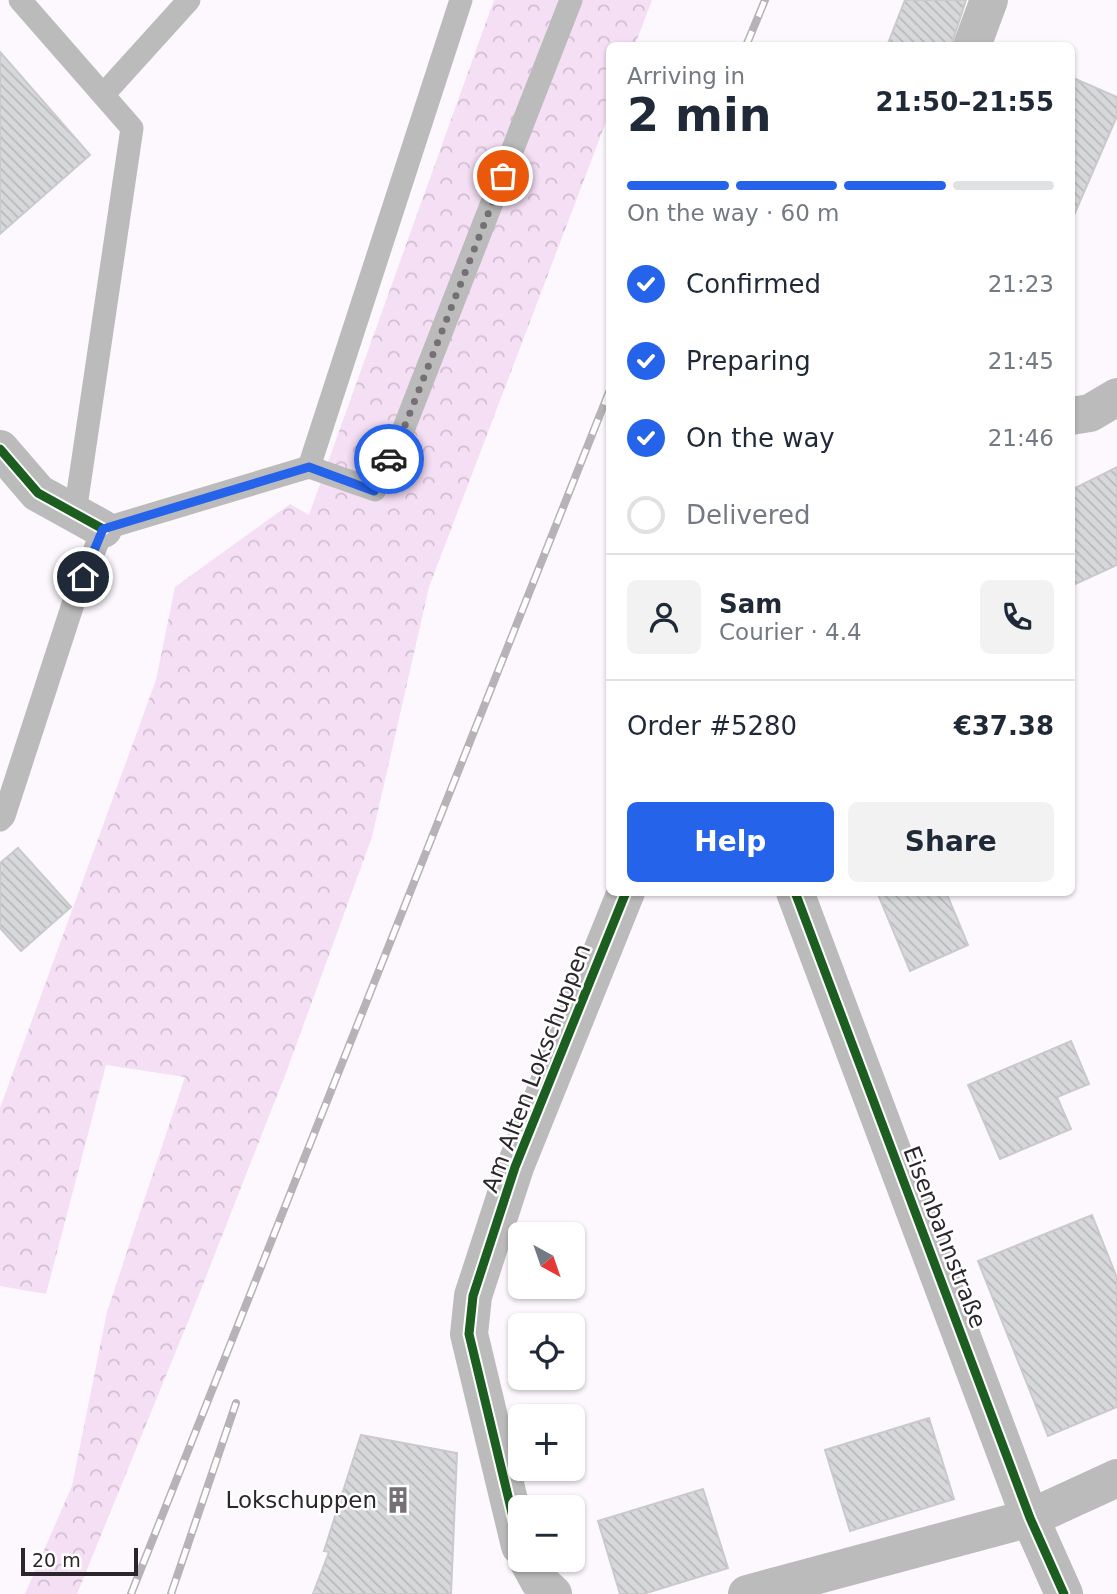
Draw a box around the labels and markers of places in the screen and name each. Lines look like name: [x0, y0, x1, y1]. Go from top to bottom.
pin: [473, 146, 533, 206]
pin: [53, 547, 113, 607]
building icon: Lokschuppen: [383, 1485, 413, 1515]
place label: Lokschuppen: [225, 1487, 377, 1513]

